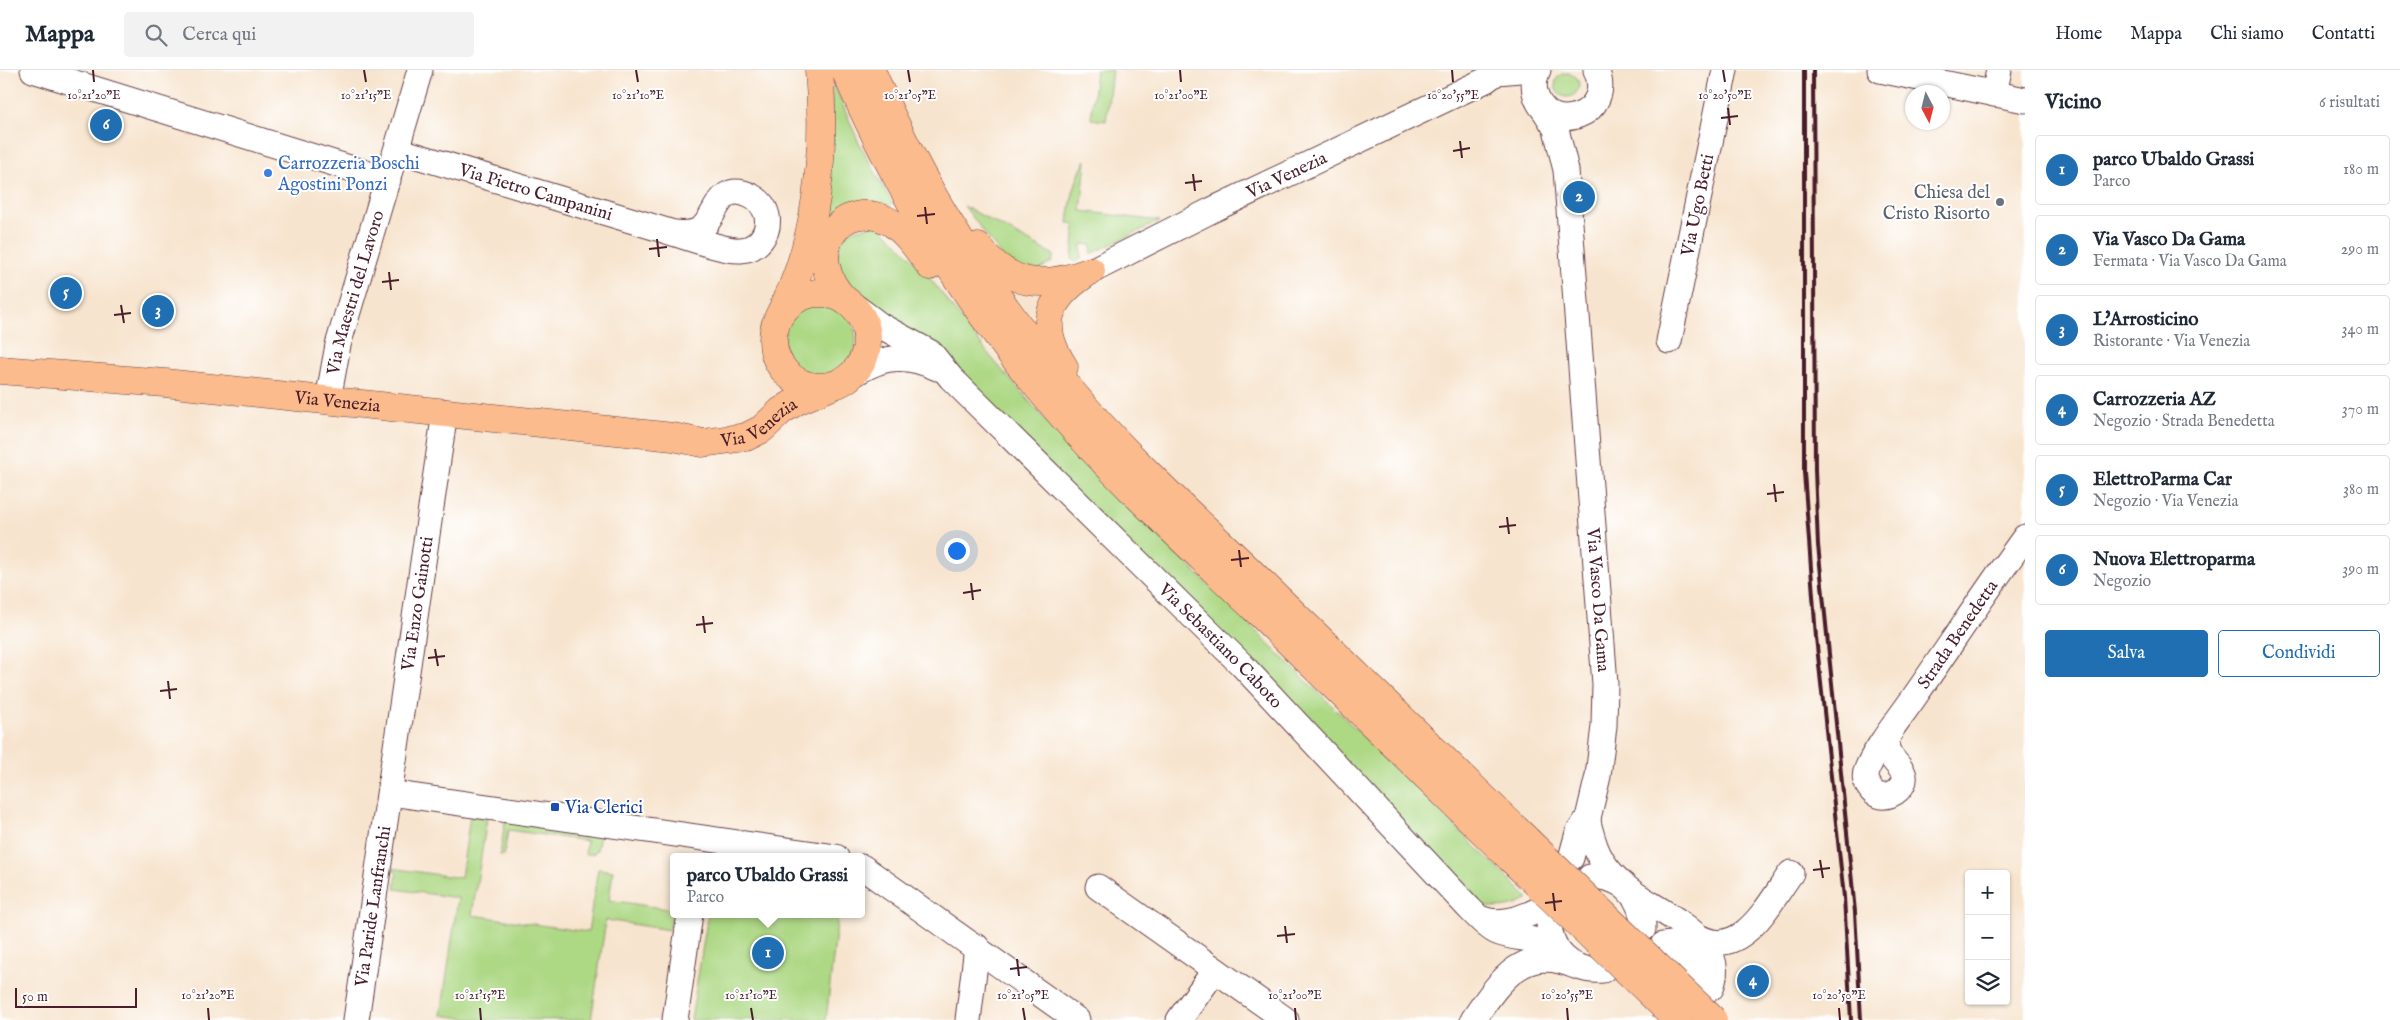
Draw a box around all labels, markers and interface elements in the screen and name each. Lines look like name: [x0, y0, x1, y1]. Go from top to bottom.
search box: [124, 12, 474, 57]
text: Mappa: [25, 19, 94, 50]
icon: search: [142, 21, 170, 49]
text: Cerca qui: [182, 23, 256, 47]
text: Home: [2055, 23, 2102, 46]
text: Mappa: [2130, 23, 2182, 46]
text: Chi siamo: [2210, 23, 2284, 46]
text: Contatti: [2312, 23, 2375, 46]
north arrow: [1905, 85, 1950, 130]
text: 10°21'20"E: [67, 88, 121, 103]
text: 10°21'15"E: [341, 88, 391, 103]
text: 10°21'10"E: [612, 88, 664, 103]
text: 10°21'05"E: [884, 88, 936, 103]
text: 10°21'00"E: [1154, 88, 1208, 103]
text: 10°20'55"E: [1427, 88, 1479, 103]
text: 10°20'50"E: [1698, 88, 1752, 103]
text: Vicino: [2045, 89, 2101, 116]
text: 6 risultati: [2319, 93, 2380, 113]
pin: 6: [90, 106, 122, 144]
street label: Via Venezia: [1242, 147, 1331, 205]
text: parco Ubaldo Grassi: [2093, 148, 2254, 172]
street label: Via Ugo Betti: [1677, 152, 1720, 259]
place label: Carrozzeria Boschi Agostini Ponzi: [277, 153, 420, 197]
street label: Via Pietro Campanini: [455, 159, 615, 227]
text: 1: [2059, 160, 2065, 180]
text: 180 m: [2343, 160, 2379, 180]
marker: Carrozzeria Boschi Agostini Ponzi: [262, 167, 274, 179]
text: Parco: [2093, 172, 2130, 192]
pin: 2: [1563, 178, 1595, 216]
place label: Chiesa del Cristo Risorto: [1883, 182, 1990, 226]
marker: Chiesa del Cristo Risorto: [1994, 196, 2006, 208]
street label: Via Maestri del Lavoro: [323, 208, 391, 378]
text: Via Vasco Da Gama: [2093, 228, 2245, 252]
text: 2: [2058, 240, 2066, 260]
text: 290 m: [2341, 240, 2379, 260]
text: Fermata · Via Vasco Da Gama: [2093, 252, 2287, 272]
pin: 5: [50, 274, 82, 312]
pin: 3: [142, 292, 174, 330]
text: L'Arrosticino: [2093, 308, 2199, 332]
text: 3: [2059, 320, 2065, 340]
text: 340 m: [2341, 320, 2379, 340]
text: Ristorante · Via Venezia: [2093, 332, 2250, 352]
street label: Via Venezia: [292, 387, 382, 419]
text: Carrozzeria AZ: [2093, 388, 2216, 412]
street label: Via Venezia: [718, 394, 802, 454]
text: 4: [2058, 400, 2066, 420]
text: 370 m: [2342, 400, 2379, 420]
text: Negozio · Strada Benedetta: [2093, 412, 2275, 432]
text: ElettroParma Car: [2093, 468, 2232, 492]
text: 5: [2059, 480, 2065, 500]
text: 380 m: [2343, 480, 2379, 500]
text: Negozio · Via Venezia: [2093, 492, 2238, 512]
street label: Via Vasco Da Gama: [1580, 526, 1614, 673]
street label: Via Enzo Gainotti: [397, 535, 440, 674]
your location: [944, 538, 970, 564]
text: Nuova Elettroparma: [2093, 548, 2255, 572]
text: 6: [2059, 560, 2065, 580]
text: 390 m: [2342, 560, 2379, 580]
text: Negozio: [2093, 572, 2151, 592]
street label: Strada Benedetta: [1913, 576, 2004, 694]
street label: Via Sebastiano Caboto: [1152, 578, 1287, 714]
button: Salva: [2045, 630, 2208, 677]
button: Condividi: [2218, 630, 2380, 677]
place label: Via Clerici: [564, 797, 643, 820]
marker: Via Clerici: [549, 801, 561, 813]
street label: Via Paride Lanfranchi: [351, 824, 397, 989]
popup: [670, 853, 865, 918]
text: parco Ubaldo Grassi: [687, 864, 848, 888]
map controls: [1965, 870, 2010, 1005]
button: +: [1965, 870, 2010, 915]
text: Parco: [687, 888, 724, 908]
button: −: [1965, 915, 2010, 960]
pin: 1: [752, 934, 784, 972]
button: layers: [1965, 960, 2010, 1005]
pin: 4: [1737, 962, 1769, 1000]
scale bar: [15, 985, 138, 1008]
text: 50 m: [22, 988, 48, 1006]
text: 10°21'20"E: [181, 988, 235, 1003]
text: 10°21'15"E: [455, 988, 505, 1003]
text: 10°21'10"E: [725, 988, 777, 1003]
text: 10°21'05"E: [997, 988, 1049, 1003]
text: 10°21'00"E: [1268, 988, 1322, 1003]
text: 10°20'55"E: [1541, 988, 1593, 1003]
text: 10°20'50"E: [1812, 988, 1866, 1003]

